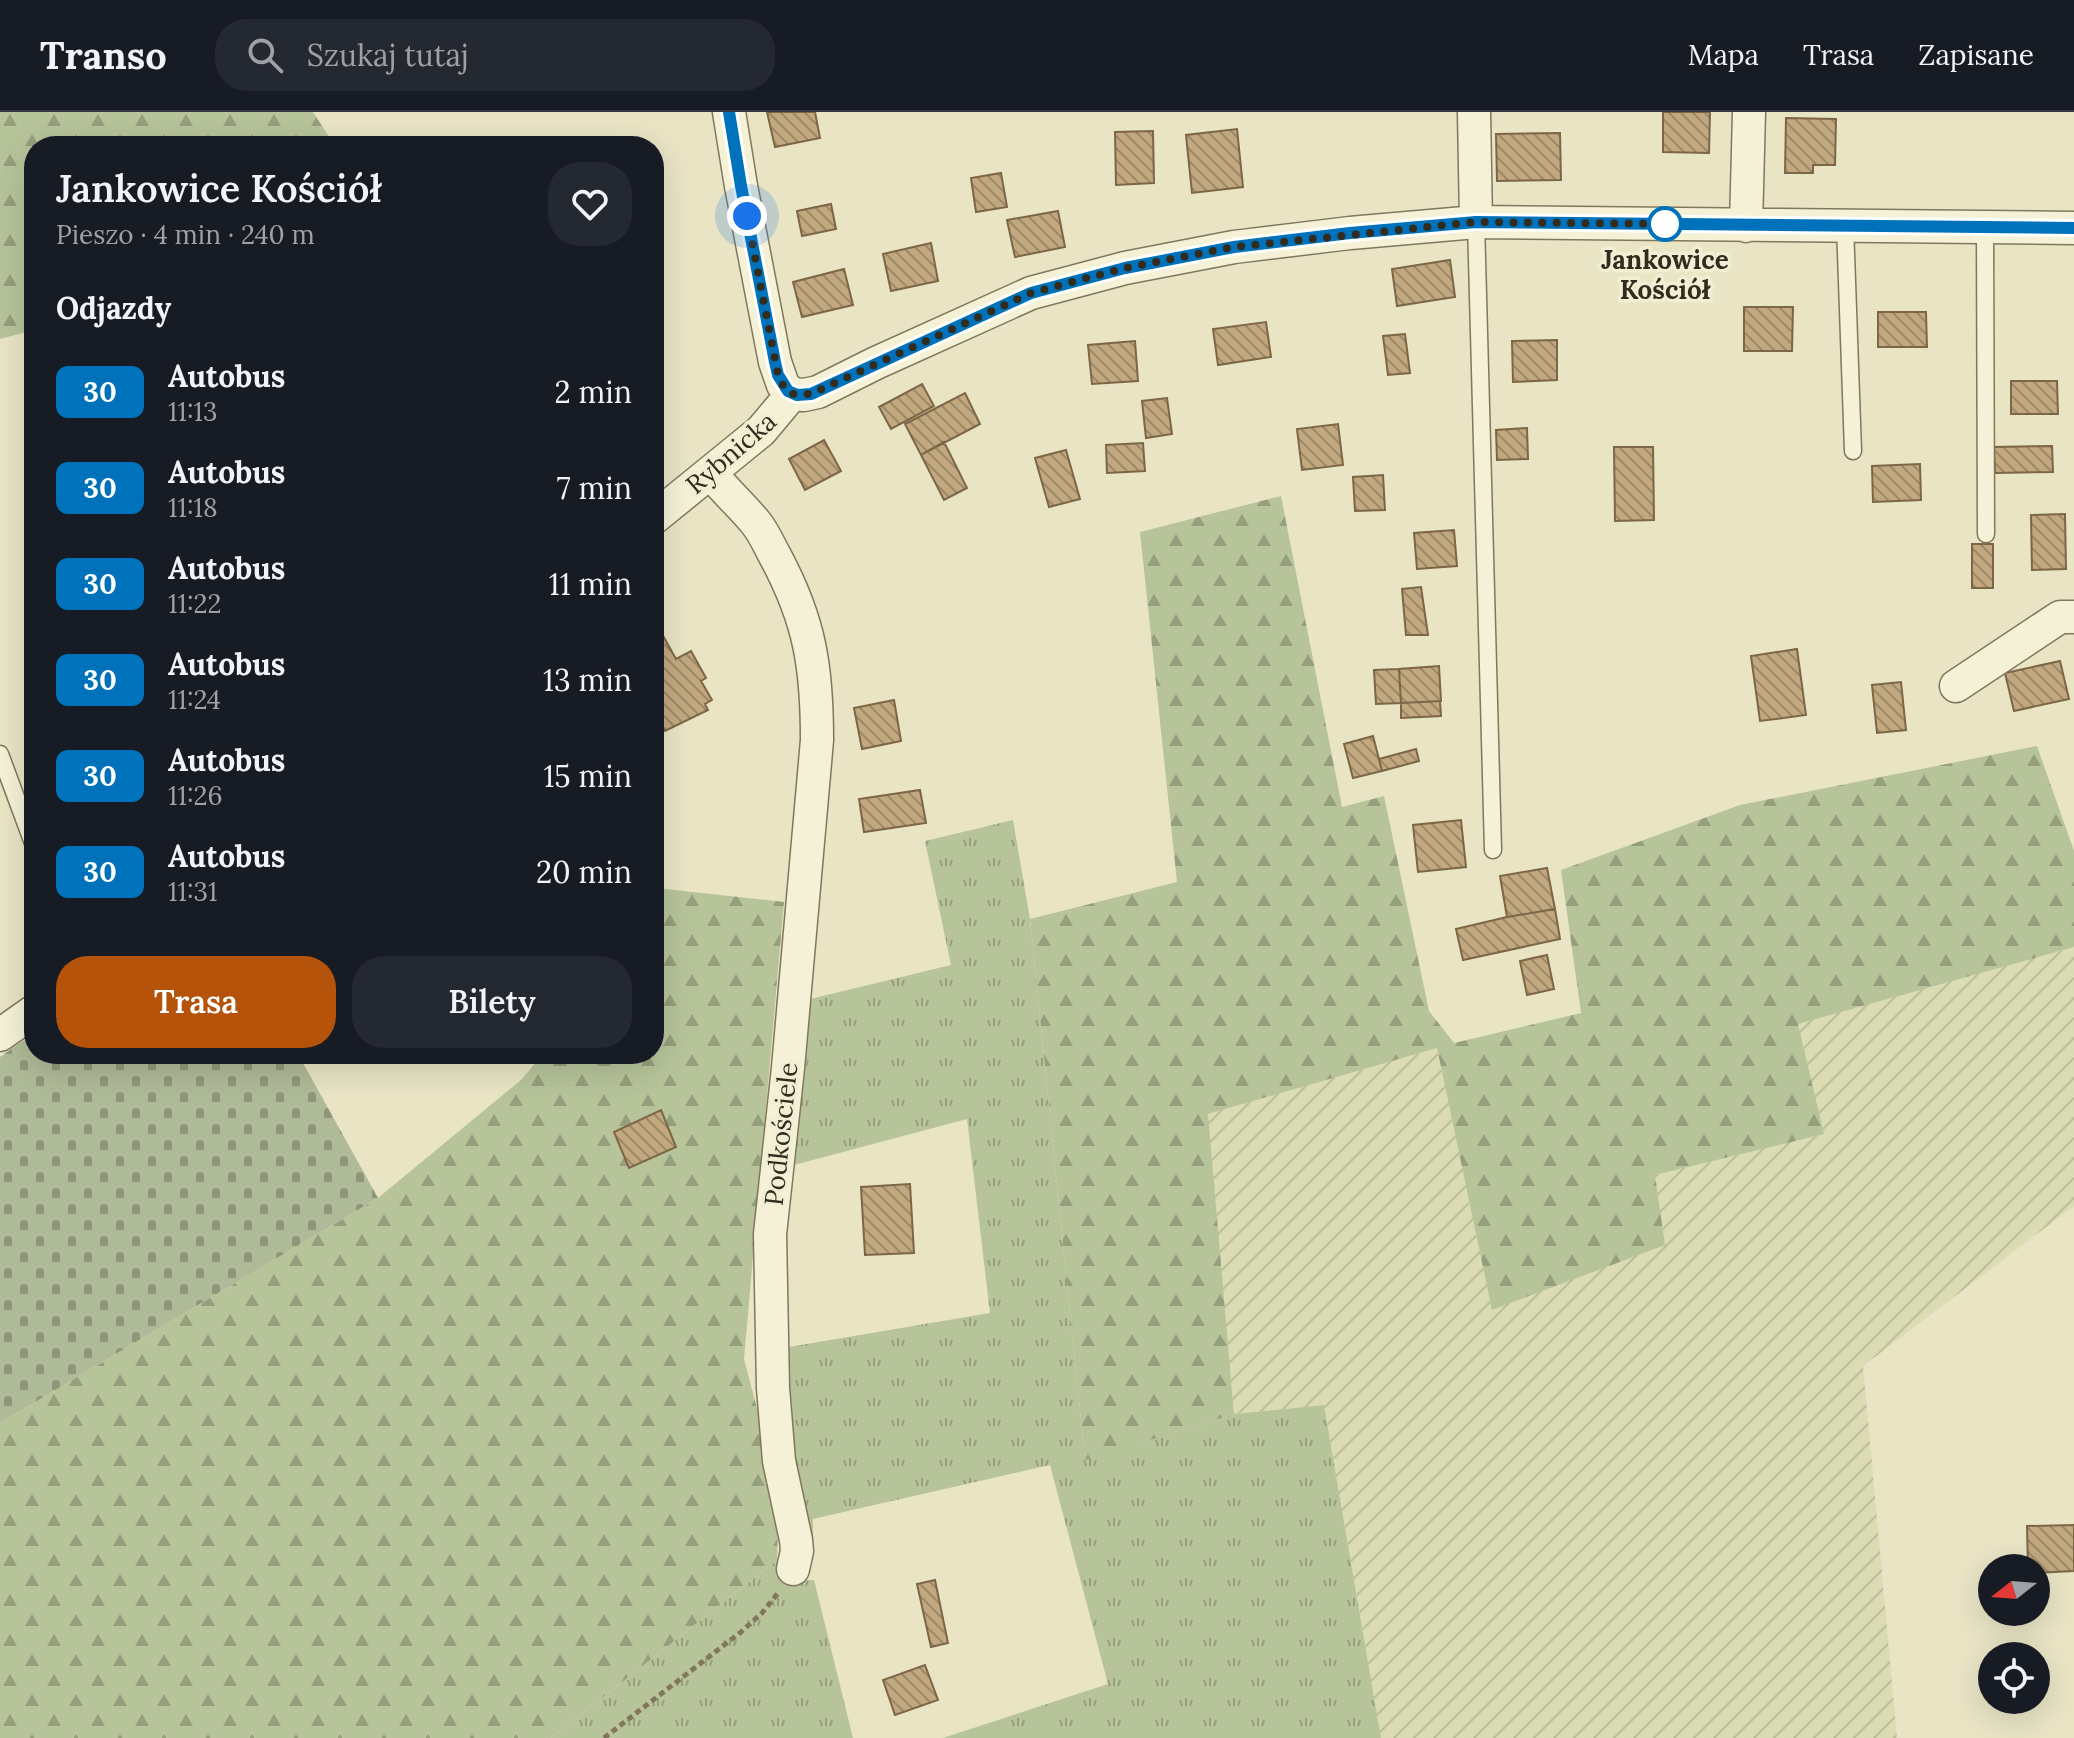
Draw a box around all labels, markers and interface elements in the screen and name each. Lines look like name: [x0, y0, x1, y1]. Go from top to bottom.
search box: [215, 19, 775, 91]
text: Transo: [40, 31, 167, 79]
icon: search: [243, 33, 287, 77]
text: Szukaj tutaj: [307, 36, 469, 74]
text: Mapa: [1688, 37, 1759, 73]
text: Trasa: [1803, 37, 1874, 73]
text: Zapisane: [1918, 37, 2034, 73]
button: heart: [548, 162, 632, 246]
text: Jankowice Kościół: [56, 164, 382, 212]
your location: [727, 196, 767, 236]
marker: Jankowice Kościół: [1648, 207, 1682, 241]
text: Pieszo · 4 min · 240 m: [56, 218, 315, 251]
place label: Jankowice Kościół: [1601, 243, 1729, 306]
text: Odjazdy: [56, 289, 171, 327]
text: Autobus: [168, 357, 285, 395]
text: 2 min: [555, 373, 632, 411]
text: 30: [83, 374, 117, 410]
text: 11:13: [168, 395, 217, 428]
street label: Rybnicka: [679, 404, 783, 501]
text: Autobus: [168, 453, 285, 491]
text: 7 min: [557, 469, 632, 507]
text: 30: [83, 470, 117, 506]
text: 11:18: [168, 491, 218, 524]
text: Autobus: [168, 549, 285, 587]
text: 11 min: [549, 565, 632, 603]
text: 30: [83, 566, 117, 602]
text: 11:22: [168, 587, 221, 620]
text: Autobus: [168, 645, 285, 683]
text: 13 min: [543, 661, 632, 699]
text: 30: [83, 662, 117, 698]
text: 11:24: [168, 683, 221, 716]
text: Autobus: [168, 741, 285, 779]
text: 15 min: [543, 757, 632, 795]
text: 30: [83, 758, 117, 794]
text: 11:26: [168, 779, 222, 812]
text: Autobus: [168, 837, 285, 875]
text: 20 min: [536, 853, 632, 891]
text: 30: [83, 854, 117, 890]
text: 11:31: [168, 875, 217, 908]
button: Trasa: [56, 956, 336, 1048]
button: Bilety: [352, 956, 632, 1048]
street label: Podkościele: [757, 1061, 804, 1207]
north arrow: [1978, 1554, 2050, 1626]
map controls: [1978, 1554, 2050, 1714]
button: locate: [1978, 1642, 2050, 1714]

